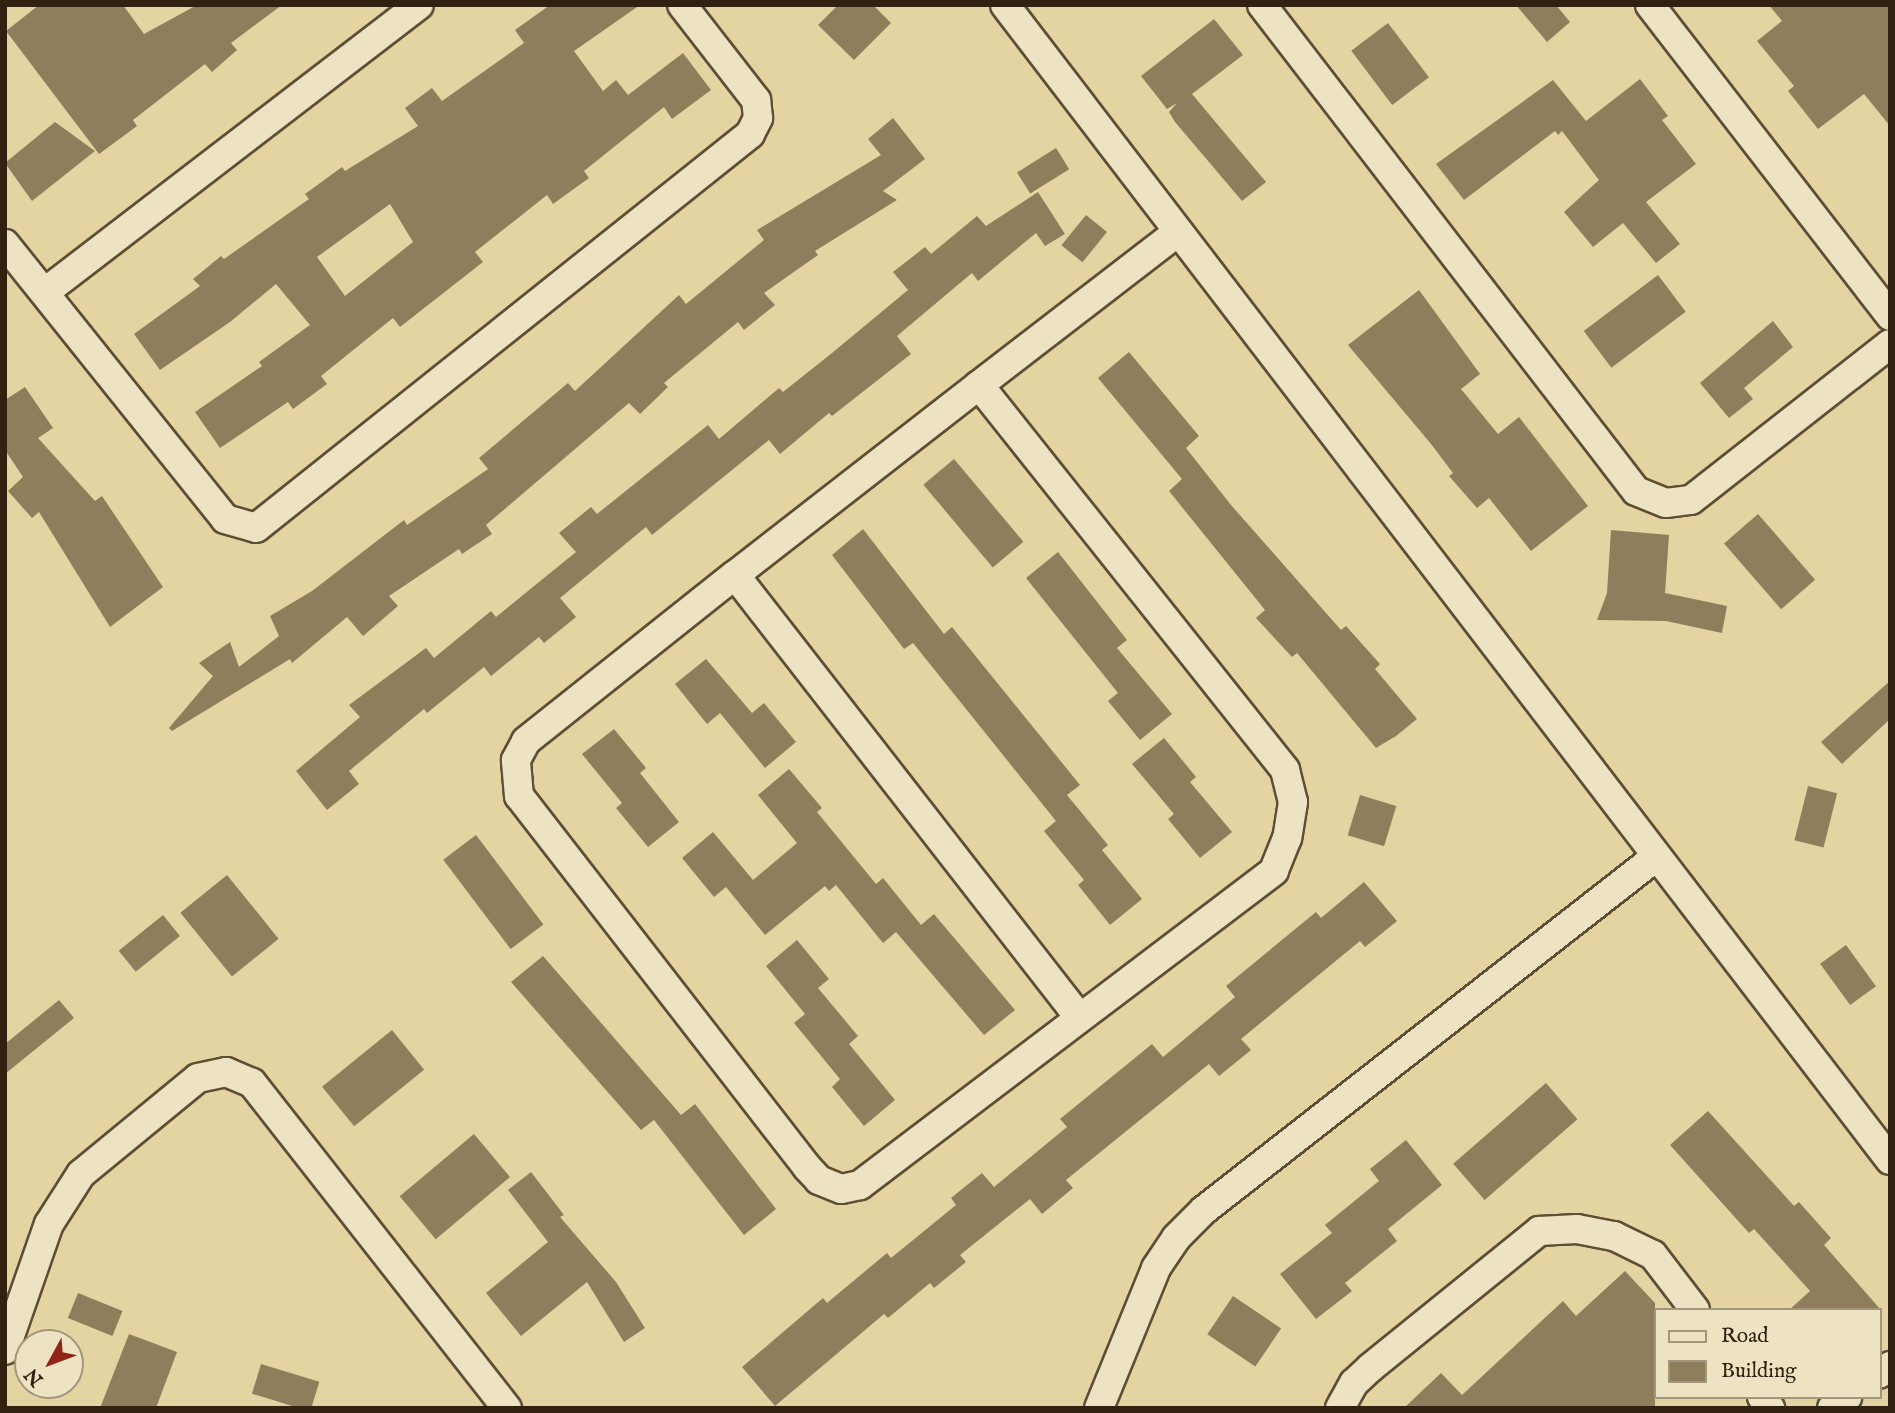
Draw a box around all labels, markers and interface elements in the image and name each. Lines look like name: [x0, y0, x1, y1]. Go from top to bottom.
legend: [1654, 1308, 1881, 1399]
text: Road: [1721, 1323, 1768, 1350]
north arrow: [14, 1329, 84, 1399]
text: Building: [1721, 1358, 1796, 1385]
text: N: [20, 1362, 49, 1391]

